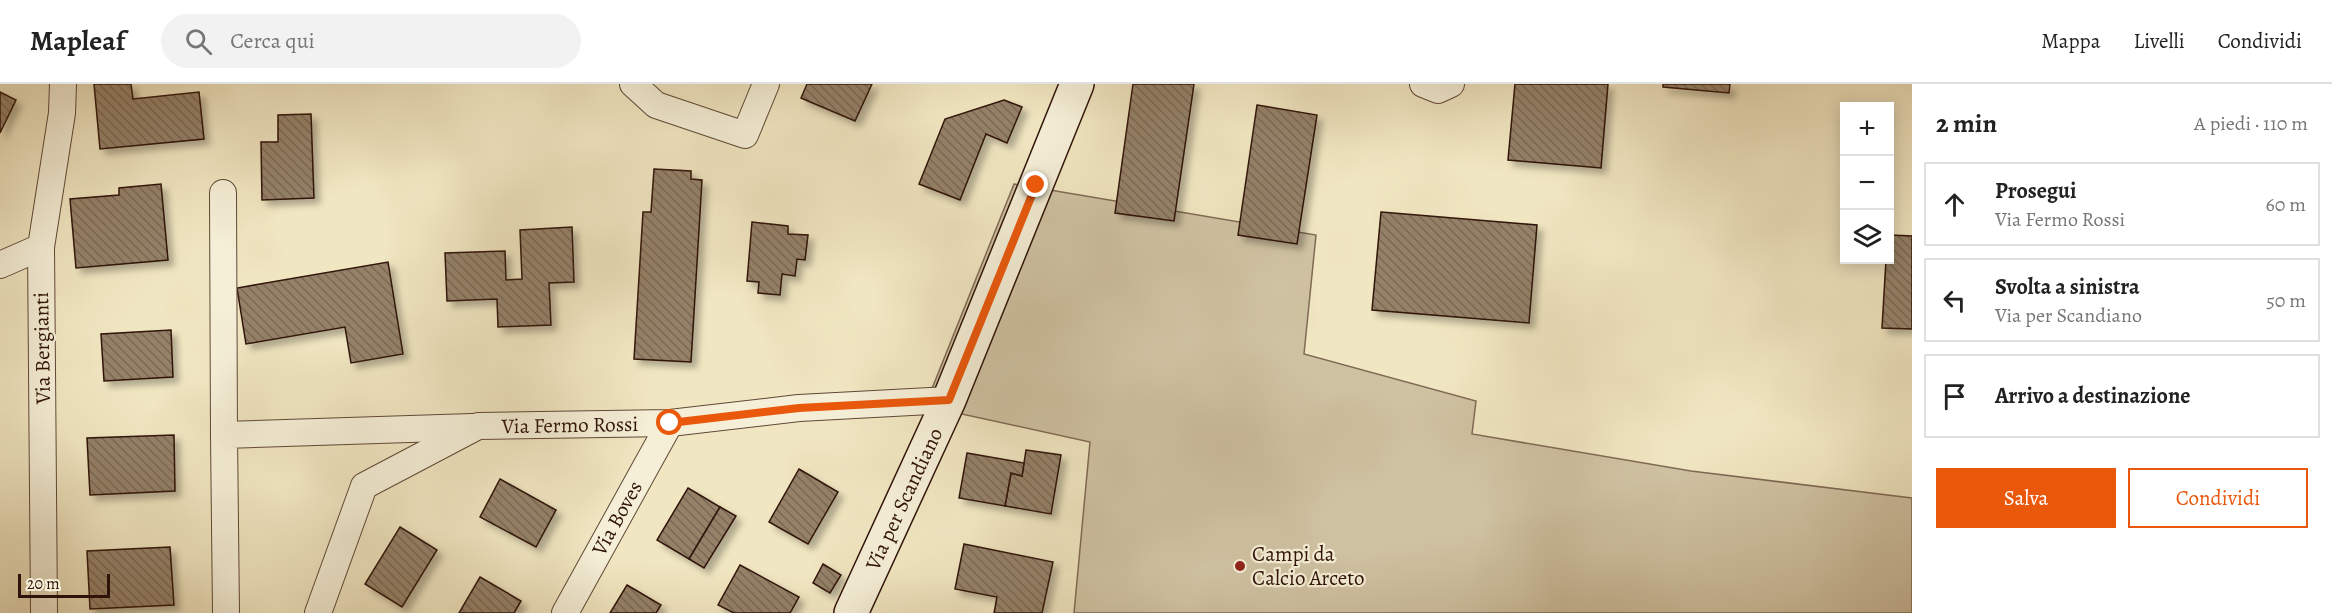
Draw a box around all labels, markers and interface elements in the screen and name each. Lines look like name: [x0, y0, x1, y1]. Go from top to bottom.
search box: [161, 14, 581, 68]
text: Mapleaf: [30, 22, 125, 60]
icon: search: [182, 25, 215, 58]
text: Cerca qui: [230, 26, 315, 56]
text: Mappa: [2041, 27, 2100, 55]
text: Livelli: [2133, 27, 2185, 55]
text: Condividi: [2218, 27, 2302, 55]
map controls: [1840, 102, 1894, 264]
button: +: [1840, 102, 1894, 156]
text: 2 min: [1936, 106, 1997, 141]
text: A piedi · 110 m: [2194, 110, 2308, 137]
button: −: [1840, 156, 1894, 210]
route end: [1022, 171, 1048, 197]
text: Prosegui: [1995, 176, 2076, 206]
icon: ahead: [1938, 188, 1971, 221]
text: 60 m: [2266, 191, 2306, 218]
text: Via Fermo Rossi: [1995, 206, 2125, 233]
button: layers: [1840, 210, 1894, 264]
text: Svolta a sinistra: [1995, 272, 2140, 302]
icon: left: [1938, 284, 1971, 317]
text: 50 m: [2266, 287, 2306, 314]
street label: Via Bergianti: [27, 292, 57, 405]
text: Via per Scandiano: [1995, 302, 2142, 329]
icon: arrive: [1938, 380, 1971, 413]
text: Arrivo a destinazione: [1995, 381, 2190, 411]
route start: [656, 409, 682, 435]
street label: Via Fermo Rossi: [500, 410, 639, 440]
street label: Via per Scandiano: [858, 423, 949, 576]
button: Salva: [1936, 468, 2116, 528]
button: Condividi: [2128, 468, 2308, 528]
street label: Via Boves: [585, 476, 649, 561]
place label: Campi da Calcio Arceto: [1252, 540, 1365, 592]
marker: Campi da Calcio Arceto: [1233, 559, 1247, 573]
scale bar: [18, 571, 110, 598]
text: 20 m: [27, 573, 60, 595]

